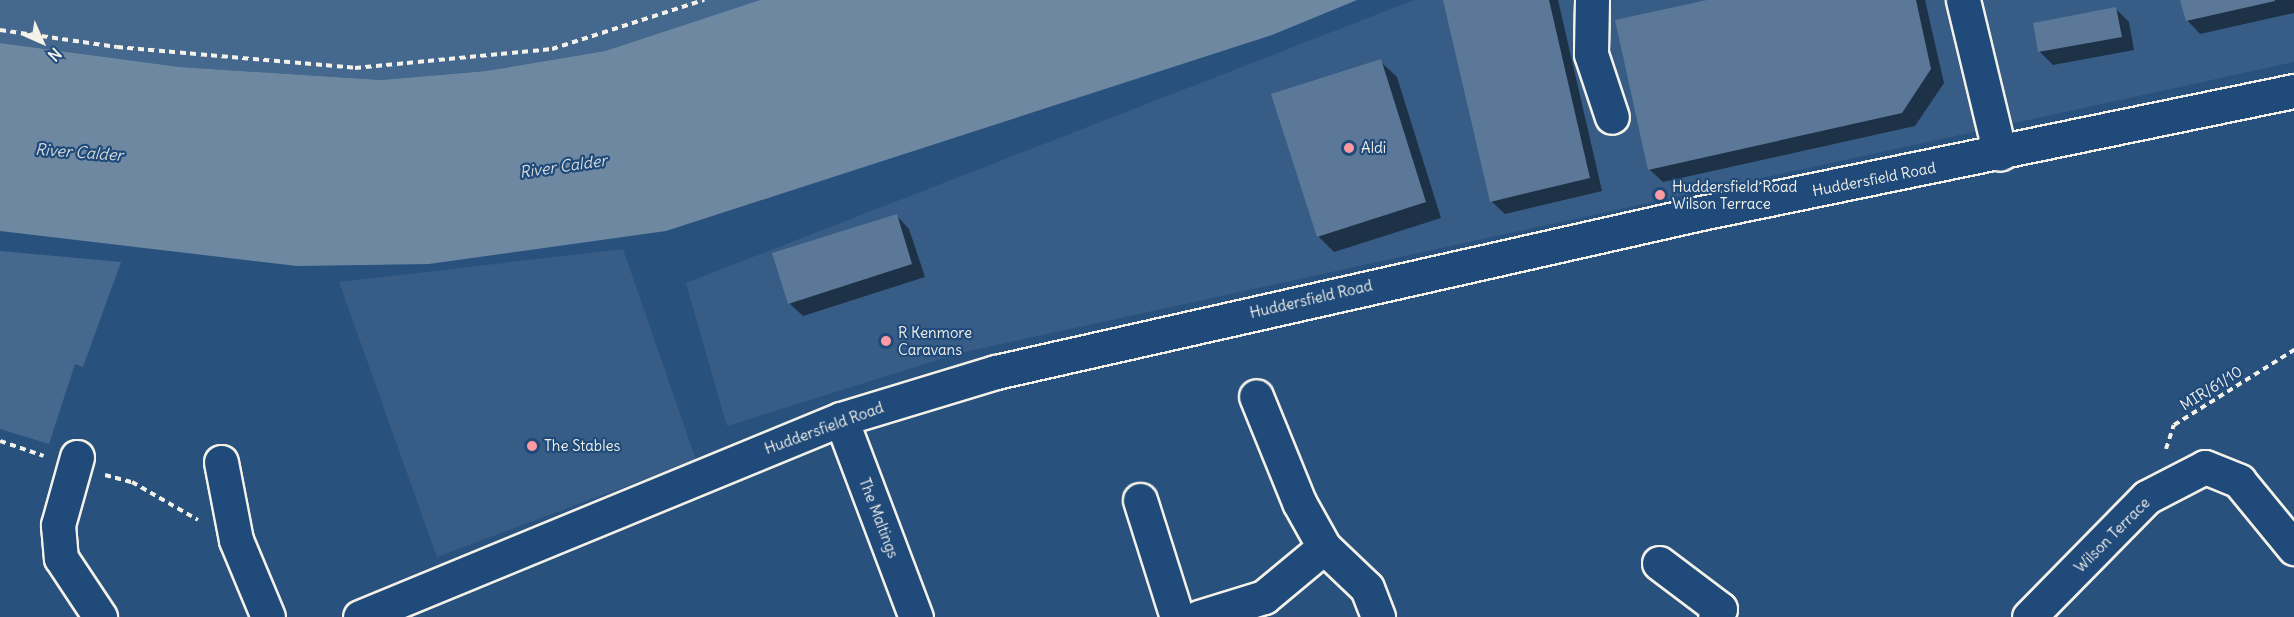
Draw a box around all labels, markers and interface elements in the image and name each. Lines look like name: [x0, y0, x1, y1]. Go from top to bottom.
north arrow: [12, 12, 72, 72]
text: N: [44, 44, 66, 66]
water label: River Calder: [34, 139, 124, 165]
place label: Aldi: [1361, 139, 1386, 157]
marker: Aldi: [1342, 141, 1356, 155]
water label: River Calder: [518, 150, 608, 182]
street label: Huddersfield Road: [1811, 158, 1937, 200]
place label: Huddersfield Road Wilson Terrace: [1672, 177, 1797, 212]
marker: Huddersfield Road Wilson Terrace: [1653, 188, 1667, 202]
street label: Huddersfield Road: [1248, 276, 1374, 322]
place label: R Kenmore Caravans: [898, 323, 972, 358]
marker: R Kenmore Caravans: [879, 334, 893, 348]
street label: MIR/61/10: [2177, 362, 2245, 414]
street label: Huddersfield Road: [762, 398, 886, 458]
place label: The Stables: [544, 437, 620, 455]
marker: The Stables: [525, 439, 539, 453]
street label: The Maltings: [855, 475, 903, 561]
street label: Wilson Terrace: [2071, 494, 2153, 576]

